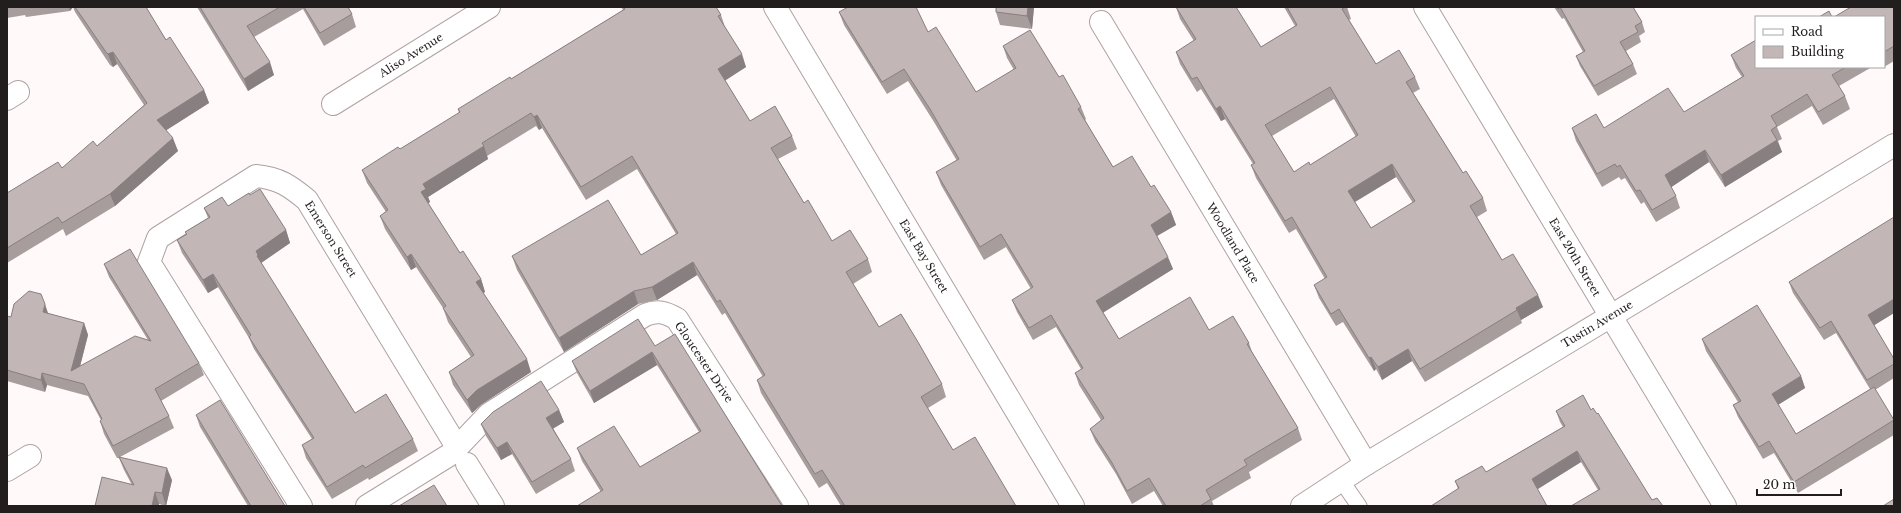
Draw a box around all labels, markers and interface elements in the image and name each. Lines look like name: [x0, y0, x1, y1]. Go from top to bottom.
legend: [1755, 16, 1885, 68]
text: Road: [1791, 24, 1823, 39]
street label: Aliso Avenue: [376, 30, 446, 81]
text: Building: [1791, 44, 1845, 59]
street label: Emerson Street: [302, 198, 361, 280]
street label: Woodland Place: [1203, 199, 1262, 286]
street label: East 20th Street: [1546, 215, 1604, 299]
street label: East Bay Street: [896, 217, 952, 296]
street label: Tustin Avenue: [1559, 297, 1635, 351]
street label: Gloucester Drive: [672, 319, 736, 405]
scale bar: [1757, 471, 1841, 497]
text: 20 m: [1763, 477, 1795, 492]

